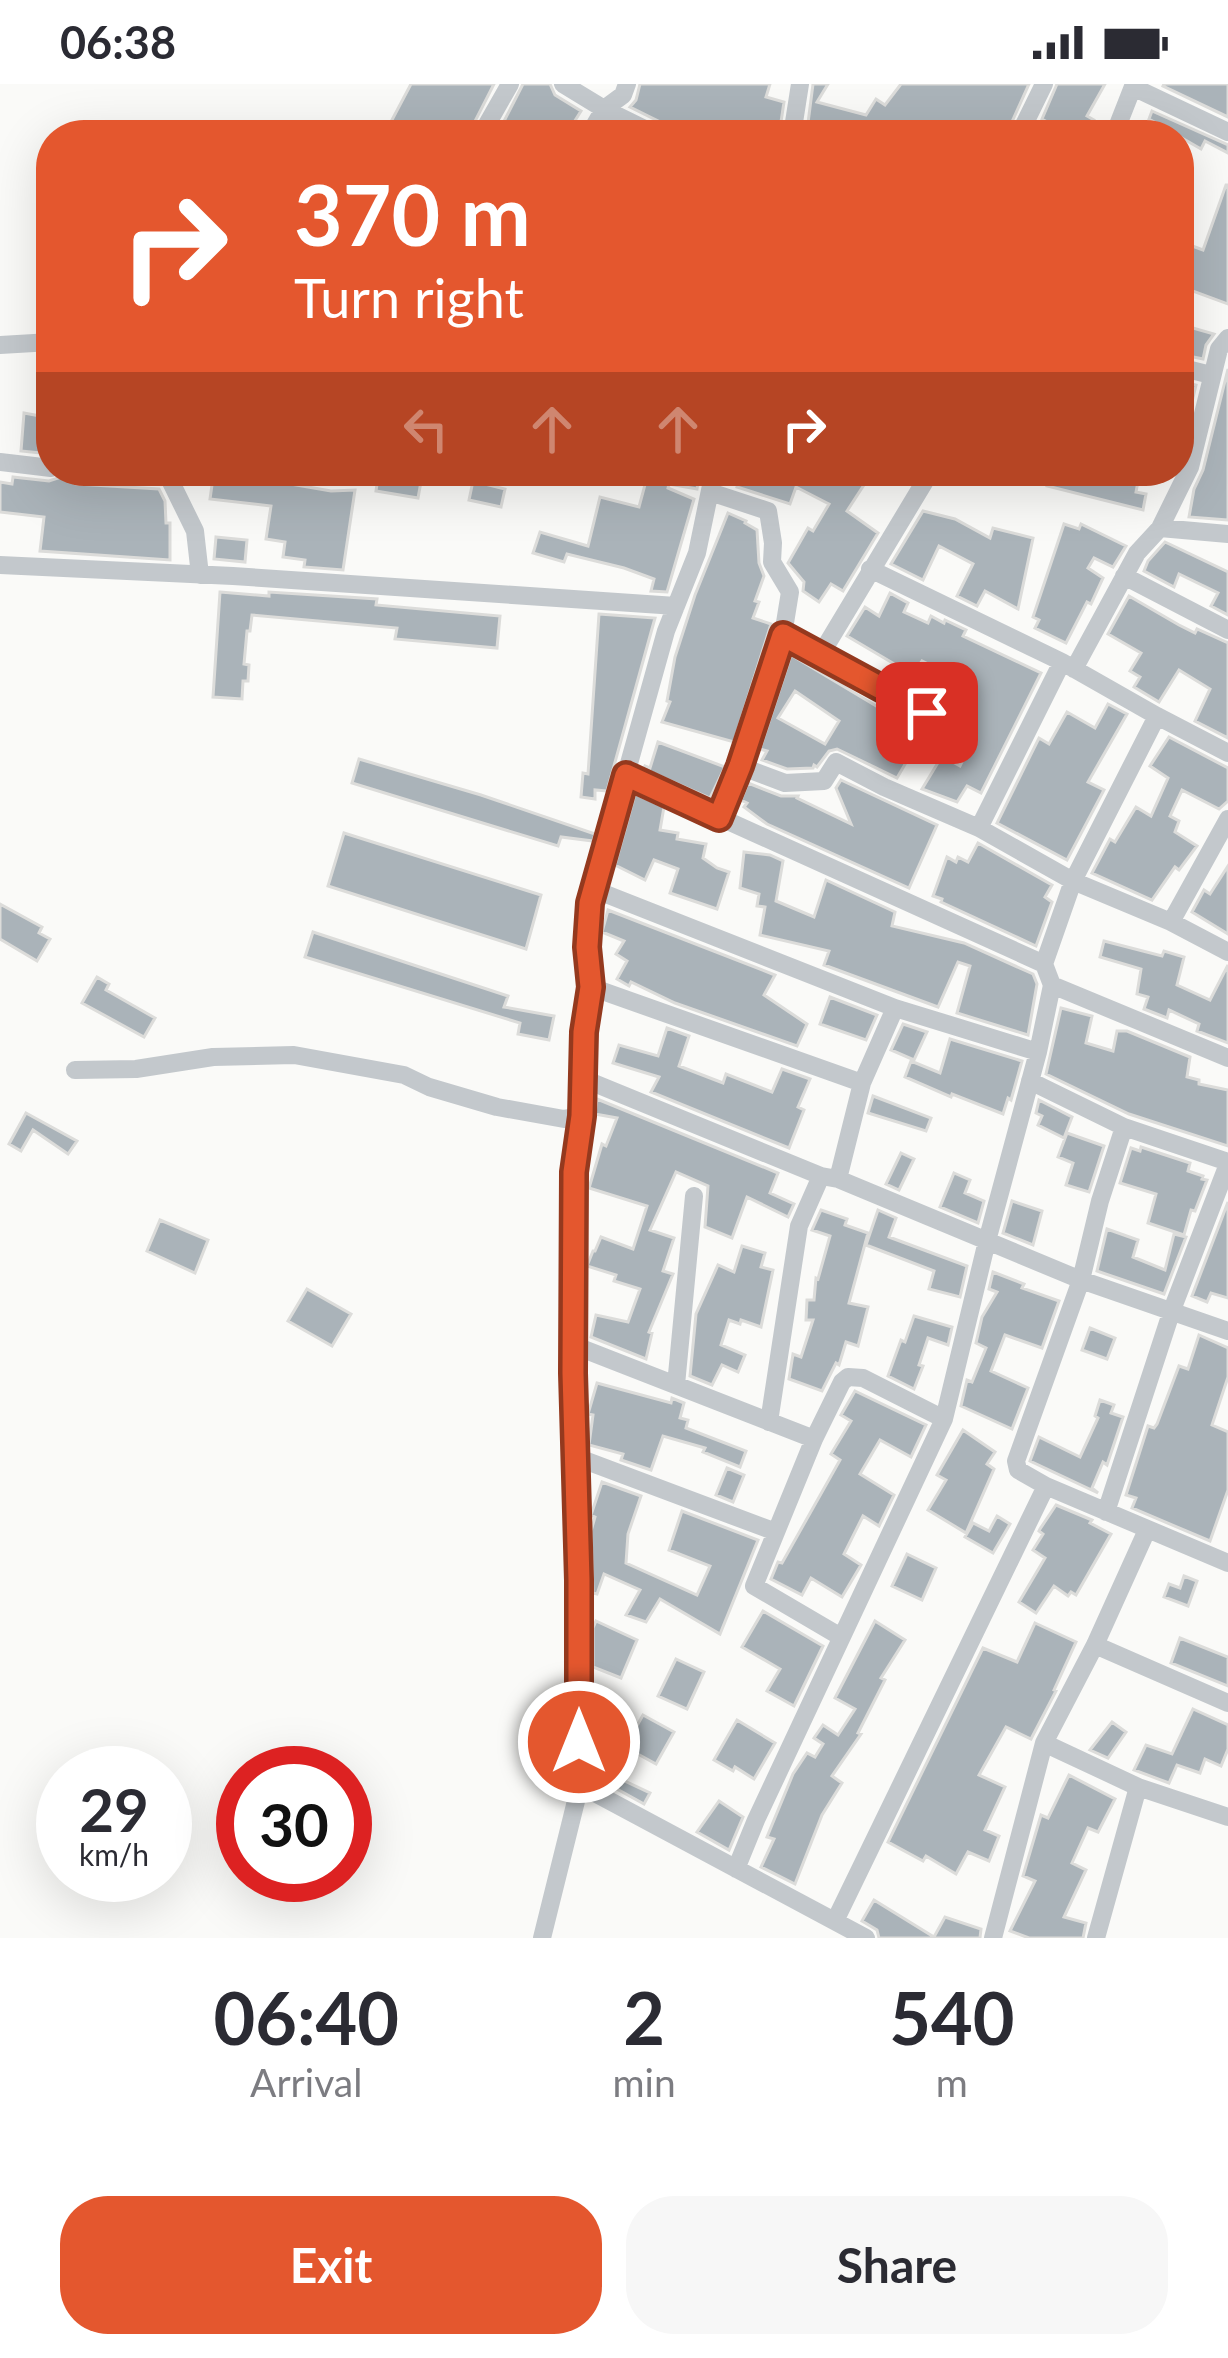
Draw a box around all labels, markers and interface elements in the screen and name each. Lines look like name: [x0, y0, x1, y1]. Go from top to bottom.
text: 06:38: [60, 15, 176, 69]
text: 370 m: [294, 163, 531, 264]
icon: right: [96, 168, 252, 324]
text: Turn right: [294, 265, 524, 330]
icon: left: [393, 396, 459, 462]
icon: ahead: [519, 396, 585, 462]
icon: ahead: [645, 396, 711, 462]
icon: right: [771, 396, 837, 462]
pin: [876, 662, 978, 764]
icon: arrive: [894, 680, 960, 746]
position arrow: [516, 1679, 642, 1805]
speed limit sign: 30: [216, 1746, 372, 1902]
text: 29: [79, 1773, 149, 1845]
text: km/h: [79, 1836, 149, 1872]
text: 06:40: [213, 1974, 399, 2060]
text: 2: [623, 1974, 665, 2060]
text: 540: [889, 1974, 1014, 2060]
text: Arrival: [250, 2059, 362, 2105]
text: min: [613, 2059, 676, 2105]
text: m: [936, 2059, 968, 2105]
button: Exit: [60, 2196, 602, 2334]
button: Share: [626, 2196, 1168, 2334]

